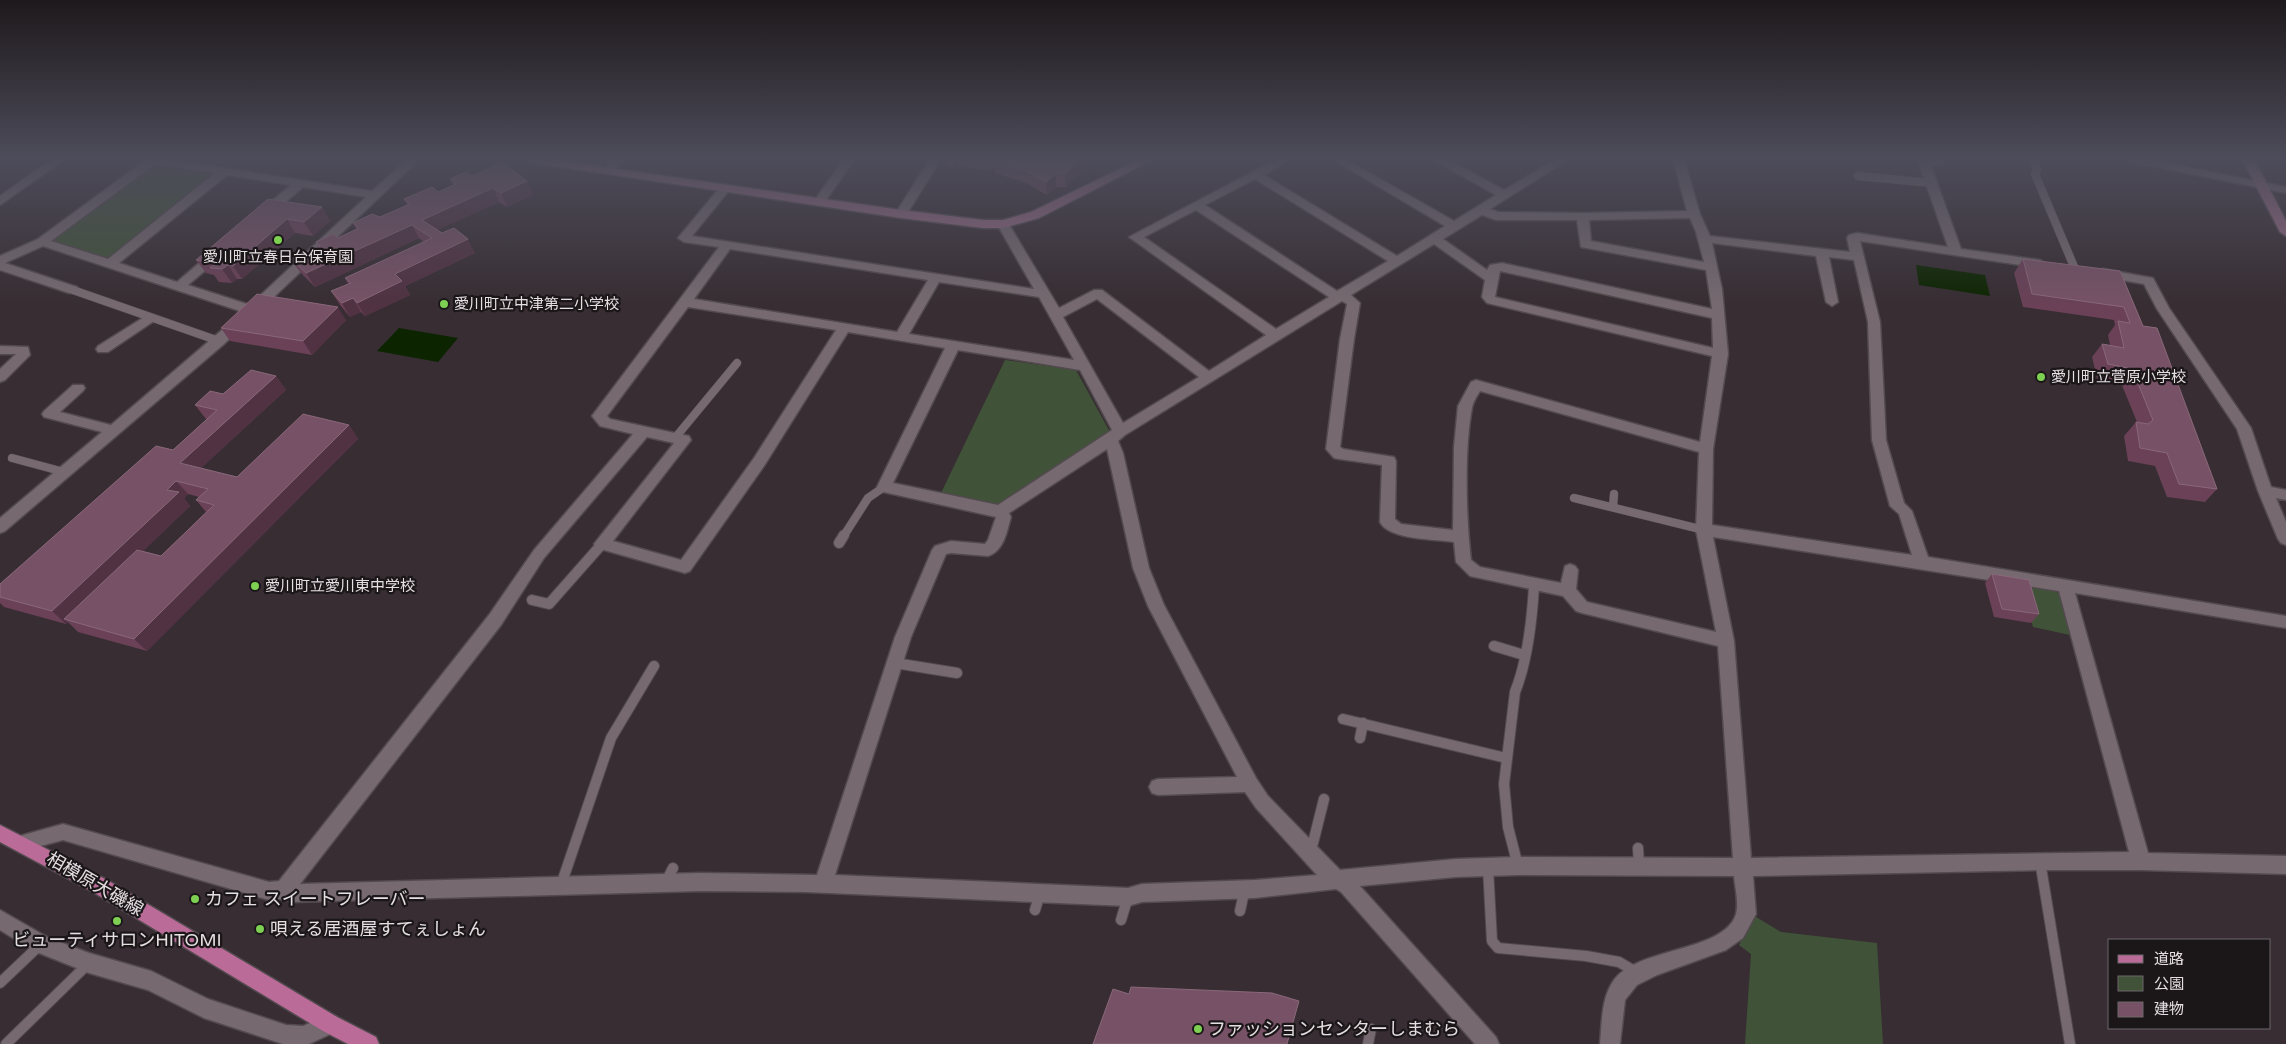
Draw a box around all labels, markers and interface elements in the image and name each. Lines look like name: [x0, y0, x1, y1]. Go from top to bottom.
marker: 愛川町立春日台保育園: [272, 234, 284, 246]
place label: 愛川町立春日台保育園: [203, 248, 353, 266]
place label: 愛川町立中津第二小学校: [454, 295, 619, 313]
marker: 愛川町立中津第二小学校: [438, 298, 450, 310]
place label: 愛川町立菅原小学校: [2051, 368, 2186, 386]
marker: 愛川町立菅原小学校: [2035, 371, 2047, 383]
place label: 愛川町立愛川東中学校: [265, 577, 415, 595]
marker: 愛川町立愛川東中学校: [249, 580, 261, 592]
street label: 相模原大磯線: [43, 847, 147, 921]
place label: カフェ スイートフレーバー: [205, 888, 426, 910]
marker: カフェ スイートフレーバー: [189, 893, 201, 905]
marker: ビューティサロンHITOMI: [111, 915, 123, 927]
place label: 唄える居酒屋すてぇしょん: [270, 918, 486, 940]
marker: 唄える居酒屋すてぇしょん: [254, 923, 266, 935]
place label: ビューティサロンHITOMI: [12, 929, 222, 951]
legend: [2108, 939, 2271, 1029]
text: 道路: [2154, 950, 2184, 968]
text: 公園: [2154, 975, 2184, 993]
text: 建物: [2154, 1000, 2184, 1018]
place label: ファッションセンターしまむら: [1208, 1018, 1460, 1040]
marker: ファッションセンターしまむら: [1192, 1023, 1204, 1035]

